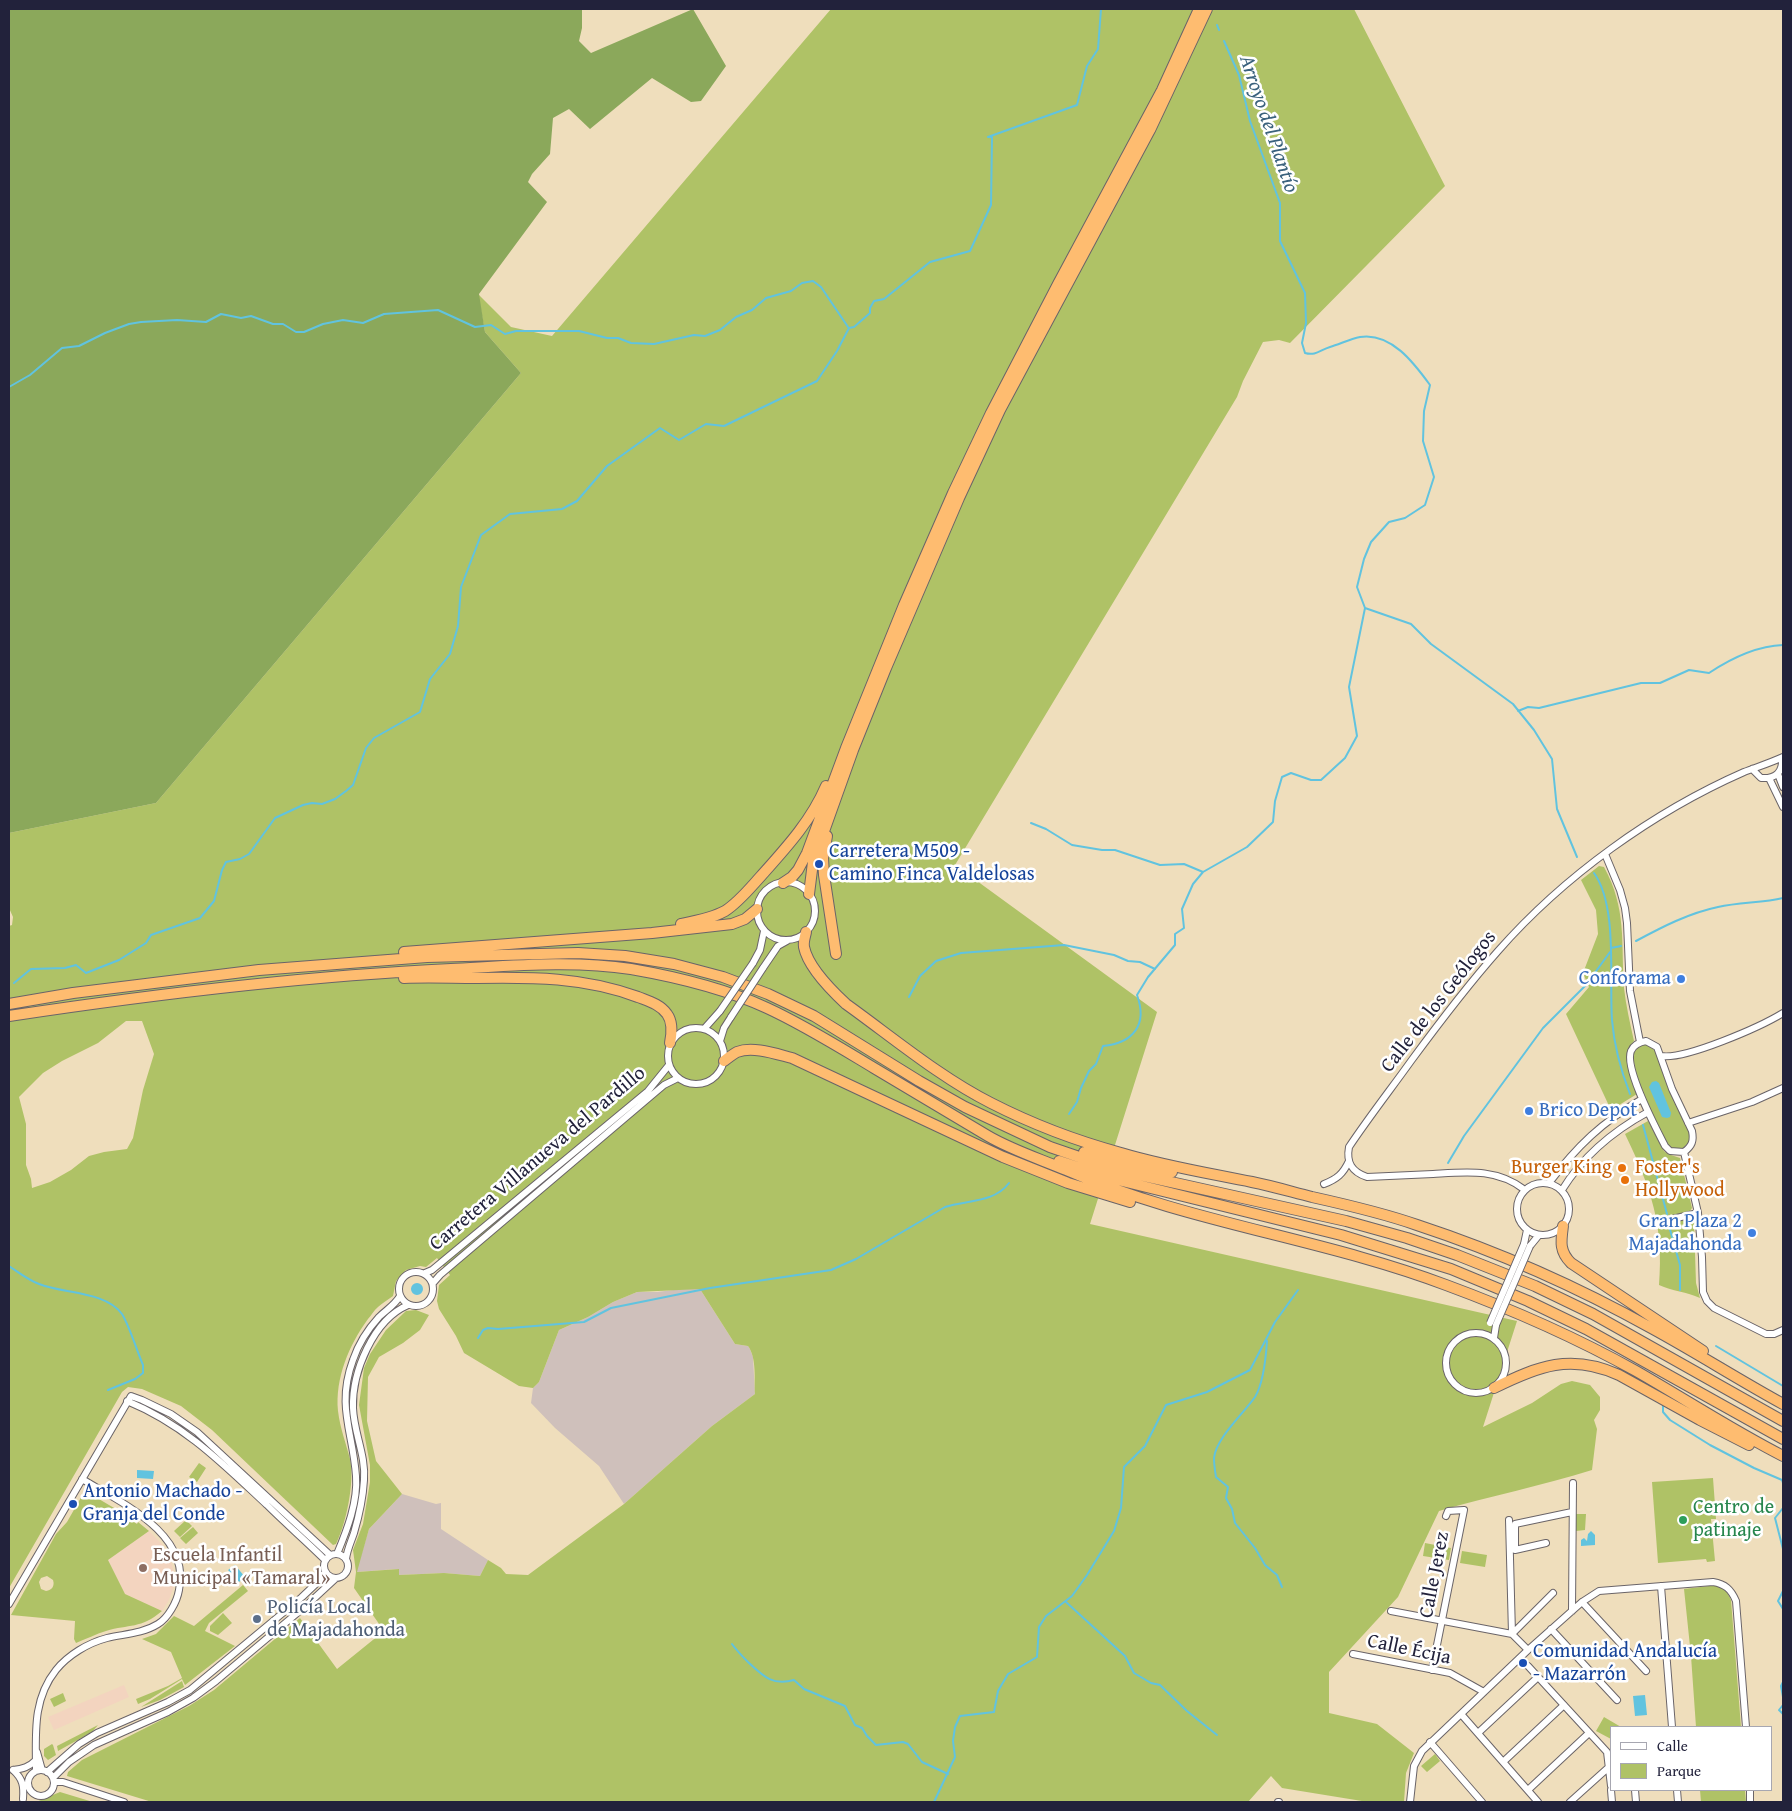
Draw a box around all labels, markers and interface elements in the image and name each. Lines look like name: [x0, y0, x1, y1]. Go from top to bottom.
water label: Arroyo del Plantío: [1233, 52, 1303, 196]
place label: Carretera M509 - Camino Finca Valdelosas: [829, 840, 1035, 887]
marker: Carretera M509 - Camino Finca Valdelosas: [813, 858, 825, 870]
street label: Calle de los Geólogos: [1376, 926, 1502, 1078]
place label: Conforama: [1579, 967, 1671, 991]
marker: Conforama: [1675, 973, 1687, 985]
street label: Carretera Villanueva del Pardillo: [425, 1062, 651, 1256]
place label: Brico Depot: [1539, 1099, 1637, 1123]
marker: Brico Depot: [1523, 1105, 1535, 1117]
place label: Burger King: [1511, 1156, 1612, 1180]
place label: Foster's Hollywood: [1635, 1156, 1725, 1203]
marker: Burger King: [1616, 1162, 1628, 1174]
marker: Foster's Hollywood: [1619, 1174, 1631, 1186]
place label: Gran Plaza 2 Majadahonda: [1628, 1210, 1742, 1257]
marker: Gran Plaza 2 Majadahonda: [1746, 1227, 1758, 1239]
place label: Antonio Machado - Granja del Conde: [83, 1480, 242, 1527]
place label: Centro de patinaje: [1693, 1496, 1774, 1543]
marker: Antonio Machado - Granja del Conde: [67, 1498, 79, 1510]
marker: Centro de patinaje: [1677, 1514, 1689, 1526]
street label: Calle Jerez: [1415, 1530, 1455, 1620]
place label: Escuela Infantil Municipal «Tamaral»: [153, 1544, 330, 1591]
marker: Escuela Infantil Municipal «Tamaral»: [137, 1562, 149, 1574]
place label: Policía Local de Majadahonda: [267, 1596, 405, 1643]
marker: Policía Local de Majadahonda: [251, 1613, 263, 1625]
street label: Calle Écija: [1365, 1629, 1453, 1671]
place label: Comunidad Andalucía - Mazarrón: [1533, 1640, 1717, 1687]
marker: Comunidad Andalucía - Mazarrón: [1517, 1657, 1529, 1669]
legend: [1610, 1726, 1772, 1791]
text: Calle: [1657, 1735, 1688, 1756]
text: Parque: [1657, 1760, 1701, 1781]

